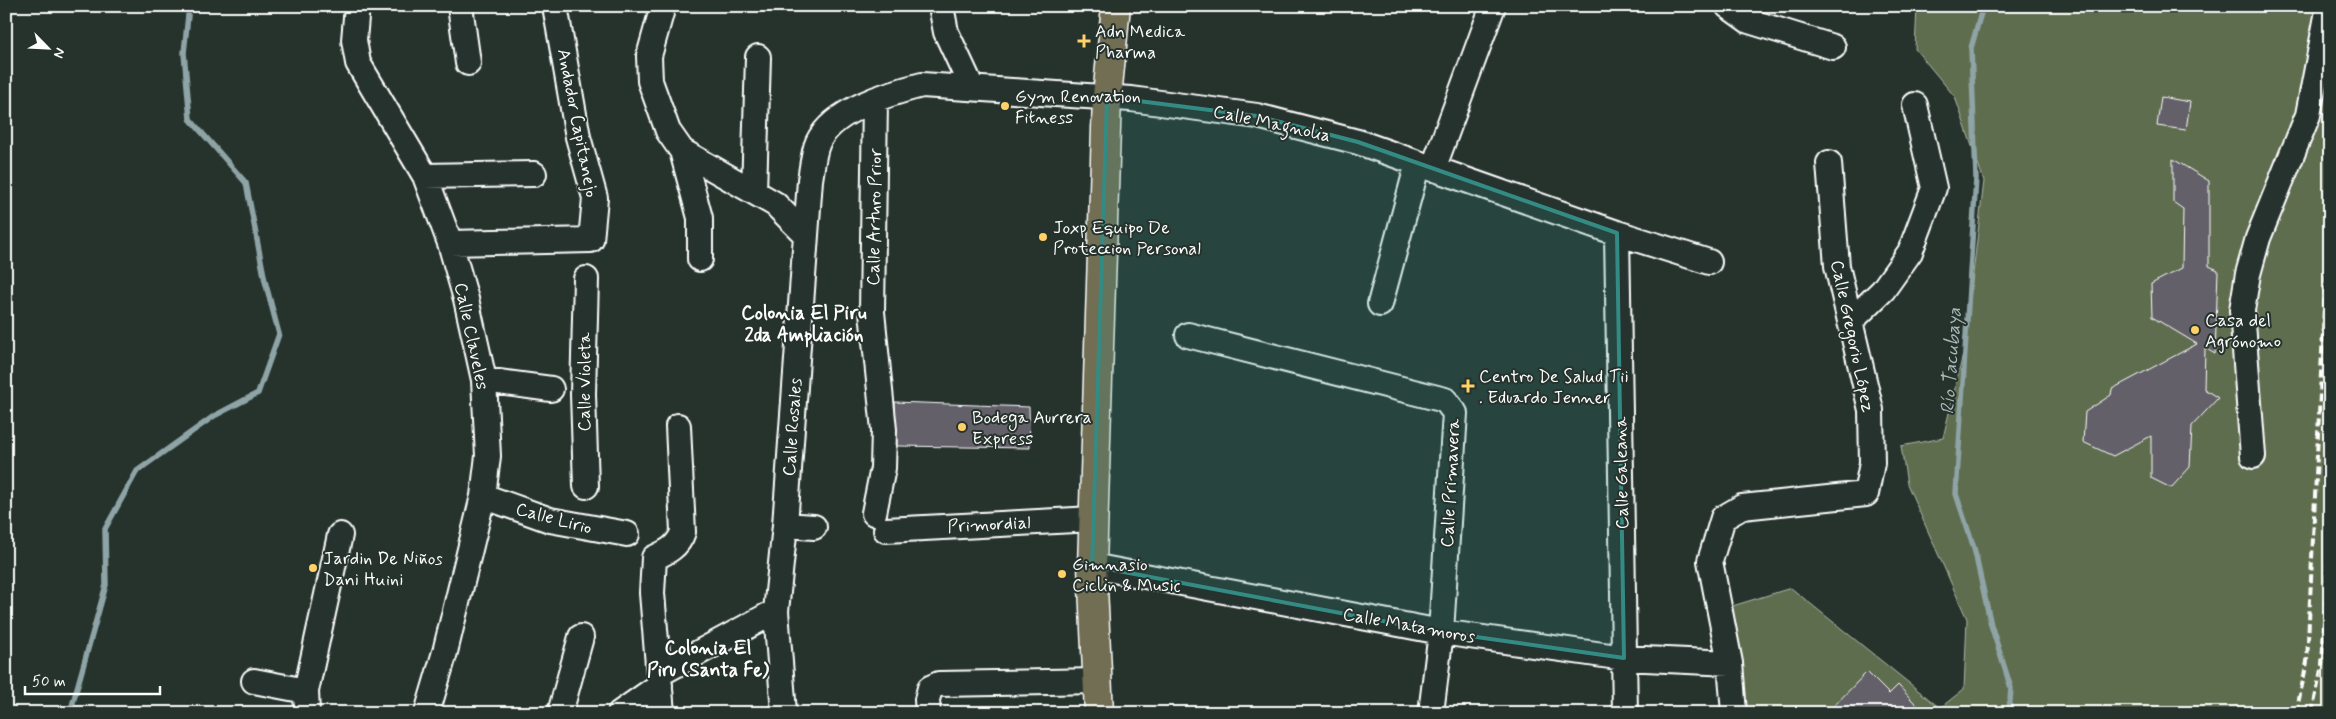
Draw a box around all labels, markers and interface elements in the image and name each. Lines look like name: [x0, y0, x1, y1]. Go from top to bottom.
place label: Adn Medica Pharma: [1095, 20, 1185, 65]
north arrow: [22, 22, 72, 72]
marker: Adn Medica Pharma: [1077, 34, 1091, 48]
text: N: [49, 45, 69, 61]
street label: Andador Capitanejo: [551, 47, 603, 200]
place label: Gym Renovation Fitness: [1015, 85, 1141, 130]
marker: Gym Renovation Fitness: [999, 100, 1011, 112]
street label: Calle Magnolia: [1210, 100, 1333, 150]
street label: Calle Arturo Prior: [862, 148, 888, 286]
place label: Joxp Equipo De Proteccion Personal: [1053, 216, 1201, 261]
marker: Joxp Equipo De Proteccion Personal: [1037, 231, 1049, 243]
street label: Calle Gregorio López: [1823, 258, 1880, 415]
street label: Calle Claveles: [448, 280, 494, 392]
district label: Colonia El Piru 2da Ampliación: [741, 301, 867, 348]
water label: Río Tacubaya: [1935, 306, 1968, 415]
place label: Casa del Agrónomo: [2205, 309, 2281, 354]
marker: Casa del Agrónomo: [2189, 324, 2201, 336]
street label: Calle Violeta: [573, 332, 597, 432]
place label: Centro De Salud Tii . Eduardo Jenner: [1479, 365, 1629, 410]
street label: Calle Rosales: [778, 377, 808, 477]
marker: Centro De Salud Tii . Eduardo Jenner: [1461, 379, 1475, 393]
place label: Bodega Aurrera Express: [972, 406, 1092, 451]
street label: Calle Galeana: [1609, 416, 1635, 529]
street label: Calle Primavera: [1436, 418, 1466, 548]
marker: Bodega Aurrera Express: [956, 421, 968, 433]
street label: Calle Lirio: [513, 497, 595, 541]
street label: Primordial: [947, 511, 1031, 539]
place label: Jardin De Niños Dani Huini: [323, 547, 443, 592]
place label: Gimnasio Ciclin & Music: [1072, 553, 1181, 598]
marker: Jardin De Niños Dani Huini: [307, 562, 319, 574]
marker: Gimnasio Ciclin & Music: [1056, 568, 1068, 580]
street label: Calle Matamoros: [1341, 603, 1477, 649]
district label: Colonia El Piru (Santa Fe): [647, 636, 769, 683]
scale bar: [25, 664, 160, 696]
text: 50 m: [32, 672, 66, 692]

